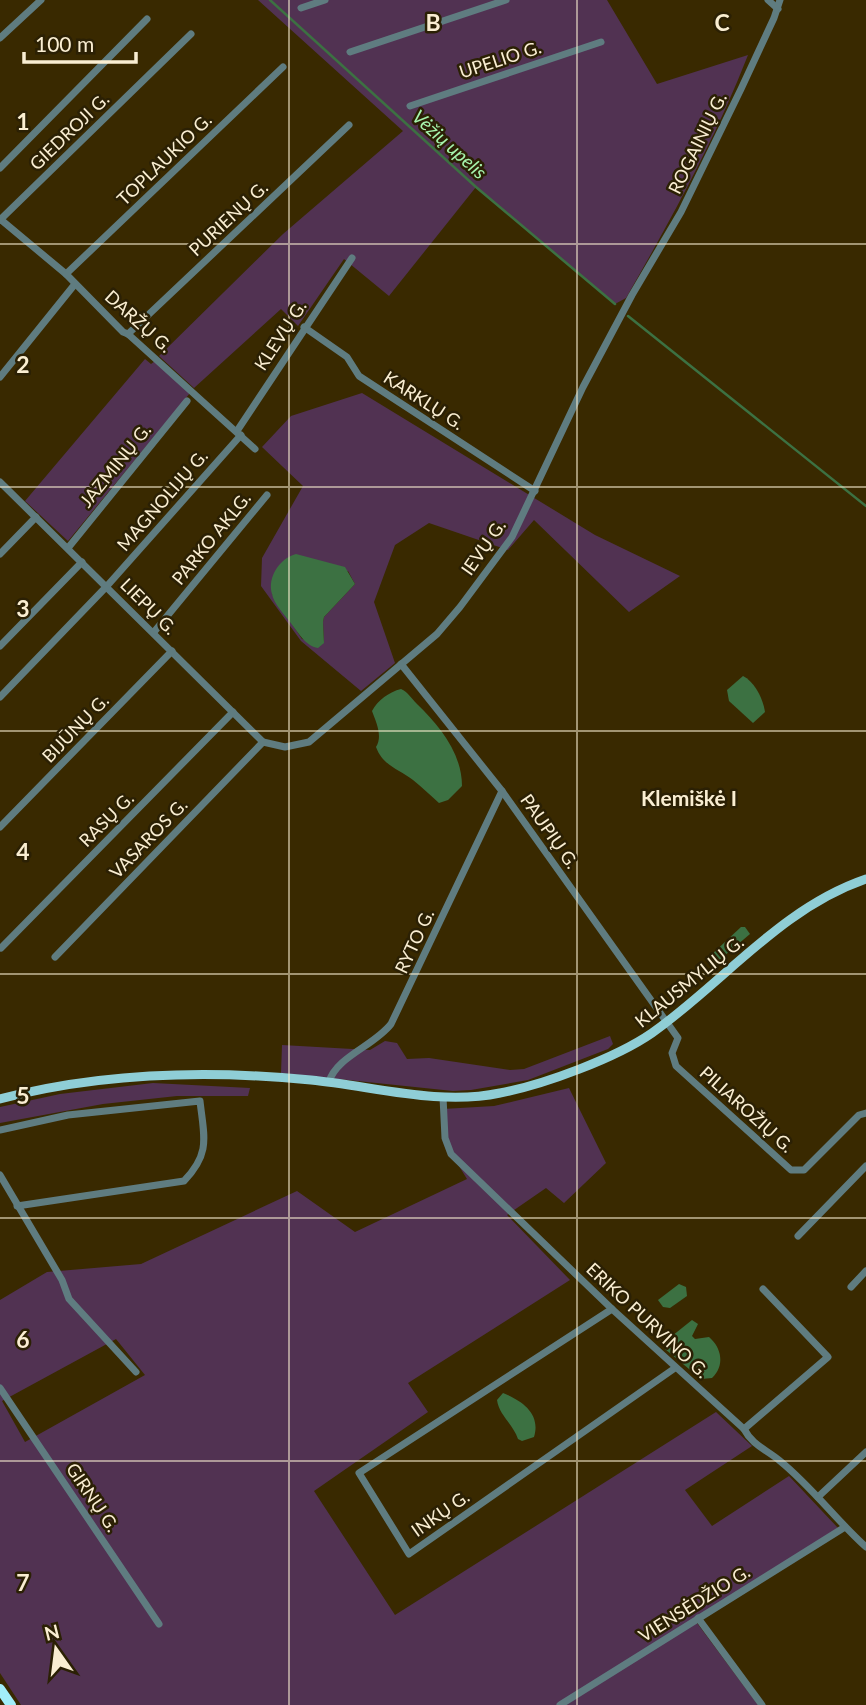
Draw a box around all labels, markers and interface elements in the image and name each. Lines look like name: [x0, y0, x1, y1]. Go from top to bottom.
text: B: [425, 8, 441, 36]
text: C: [714, 8, 730, 36]
scale bar: [24, 21, 136, 65]
text: 100 m: [35, 31, 94, 56]
street label: UPELIO G.: [456, 35, 544, 83]
street label: GIEDROJI G.: [25, 88, 113, 174]
street label: ROGAINIŲ G.: [663, 89, 731, 197]
water label: Vėžių upelis: [408, 105, 492, 184]
text: 1: [16, 107, 30, 135]
street label: TOPLAUKIO G.: [112, 108, 216, 210]
street label: PURIENŲ G.: [184, 176, 272, 260]
street label: DARŽŲ G.: [101, 285, 177, 357]
street label: KLEVŲ G.: [249, 296, 311, 374]
text: 2: [16, 350, 30, 378]
street label: KARKLŲ G.: [380, 366, 468, 434]
street label: JAZMINŲ G.: [75, 419, 155, 511]
street label: MAGNOLIJŲ G.: [112, 445, 212, 555]
street label: PARKO AKLG.: [167, 487, 255, 589]
street label: IEVŲ G.: [456, 515, 510, 579]
street label: LIEPŲ G.: [116, 573, 182, 639]
text: 3: [16, 594, 30, 622]
street label: BIJŪNŲ G.: [37, 689, 113, 767]
district label: Klemiškė I: [641, 785, 737, 810]
street label: RASŲ G.: [74, 787, 138, 851]
street label: PAUPIŲ G.: [516, 789, 584, 873]
street label: VASAROS G.: [105, 794, 191, 882]
text: 4: [16, 837, 30, 865]
street label: RYTO G.: [390, 905, 438, 977]
street label: KLAUSMYLIŲ G.: [630, 930, 748, 1032]
street label: PILIAROŽIŲ G.: [696, 1061, 798, 1157]
text: 5: [16, 1081, 30, 1109]
street label: ERIKO PURVINO G.: [582, 1258, 714, 1382]
text: 6: [16, 1325, 30, 1353]
street label: GIRNŲ G.: [62, 1458, 124, 1536]
street label: INKŲ G.: [407, 1485, 473, 1541]
street label: VIENSĖDŽIO G.: [634, 1560, 754, 1646]
text: 7: [16, 1568, 30, 1596]
north arrow: [21, 1614, 91, 1684]
text: N: [42, 1619, 62, 1645]

